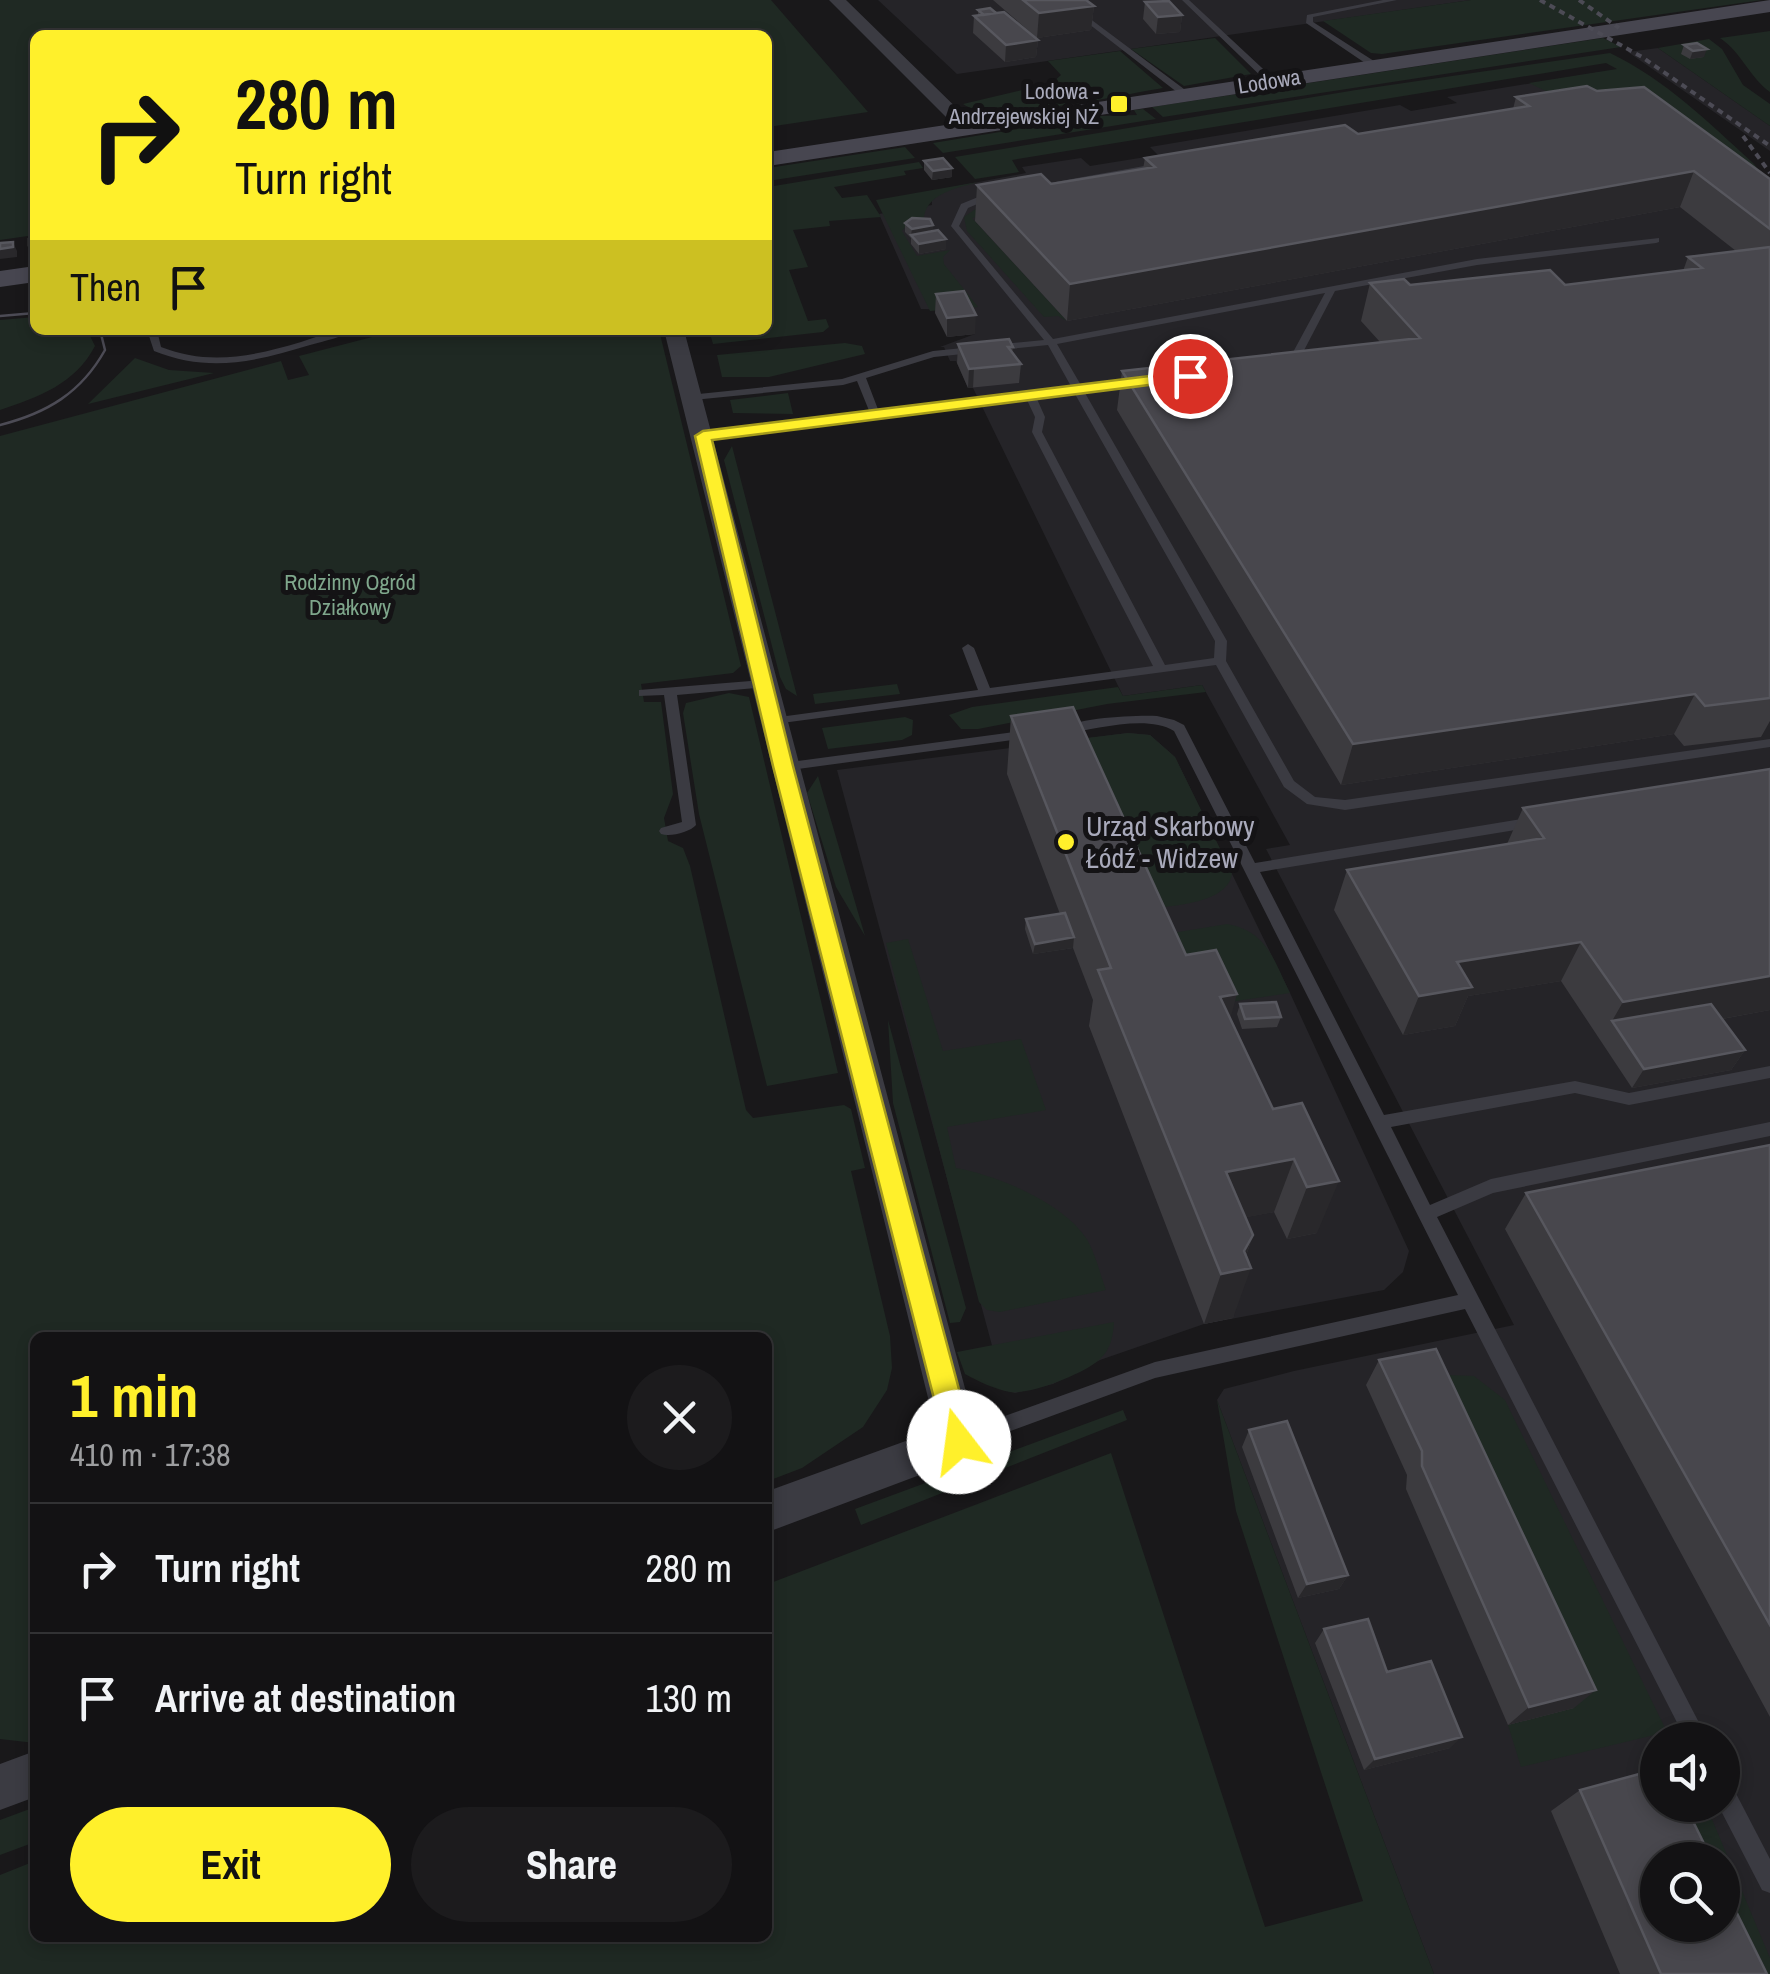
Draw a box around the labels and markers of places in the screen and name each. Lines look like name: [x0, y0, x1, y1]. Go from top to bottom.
place label: Lodowa - Andrzejewskiej NŻ: [948, 76, 1099, 131]
marker: Lodowa - Andrzejewskiej NŻ: [1108, 93, 1130, 115]
pin: [1148, 334, 1233, 419]
place label: Urząd Skarbowy Łódź - Widzew: [1086, 807, 1255, 877]
marker: Urząd Skarbowy Łódź - Widzew: [1055, 831, 1077, 853]

